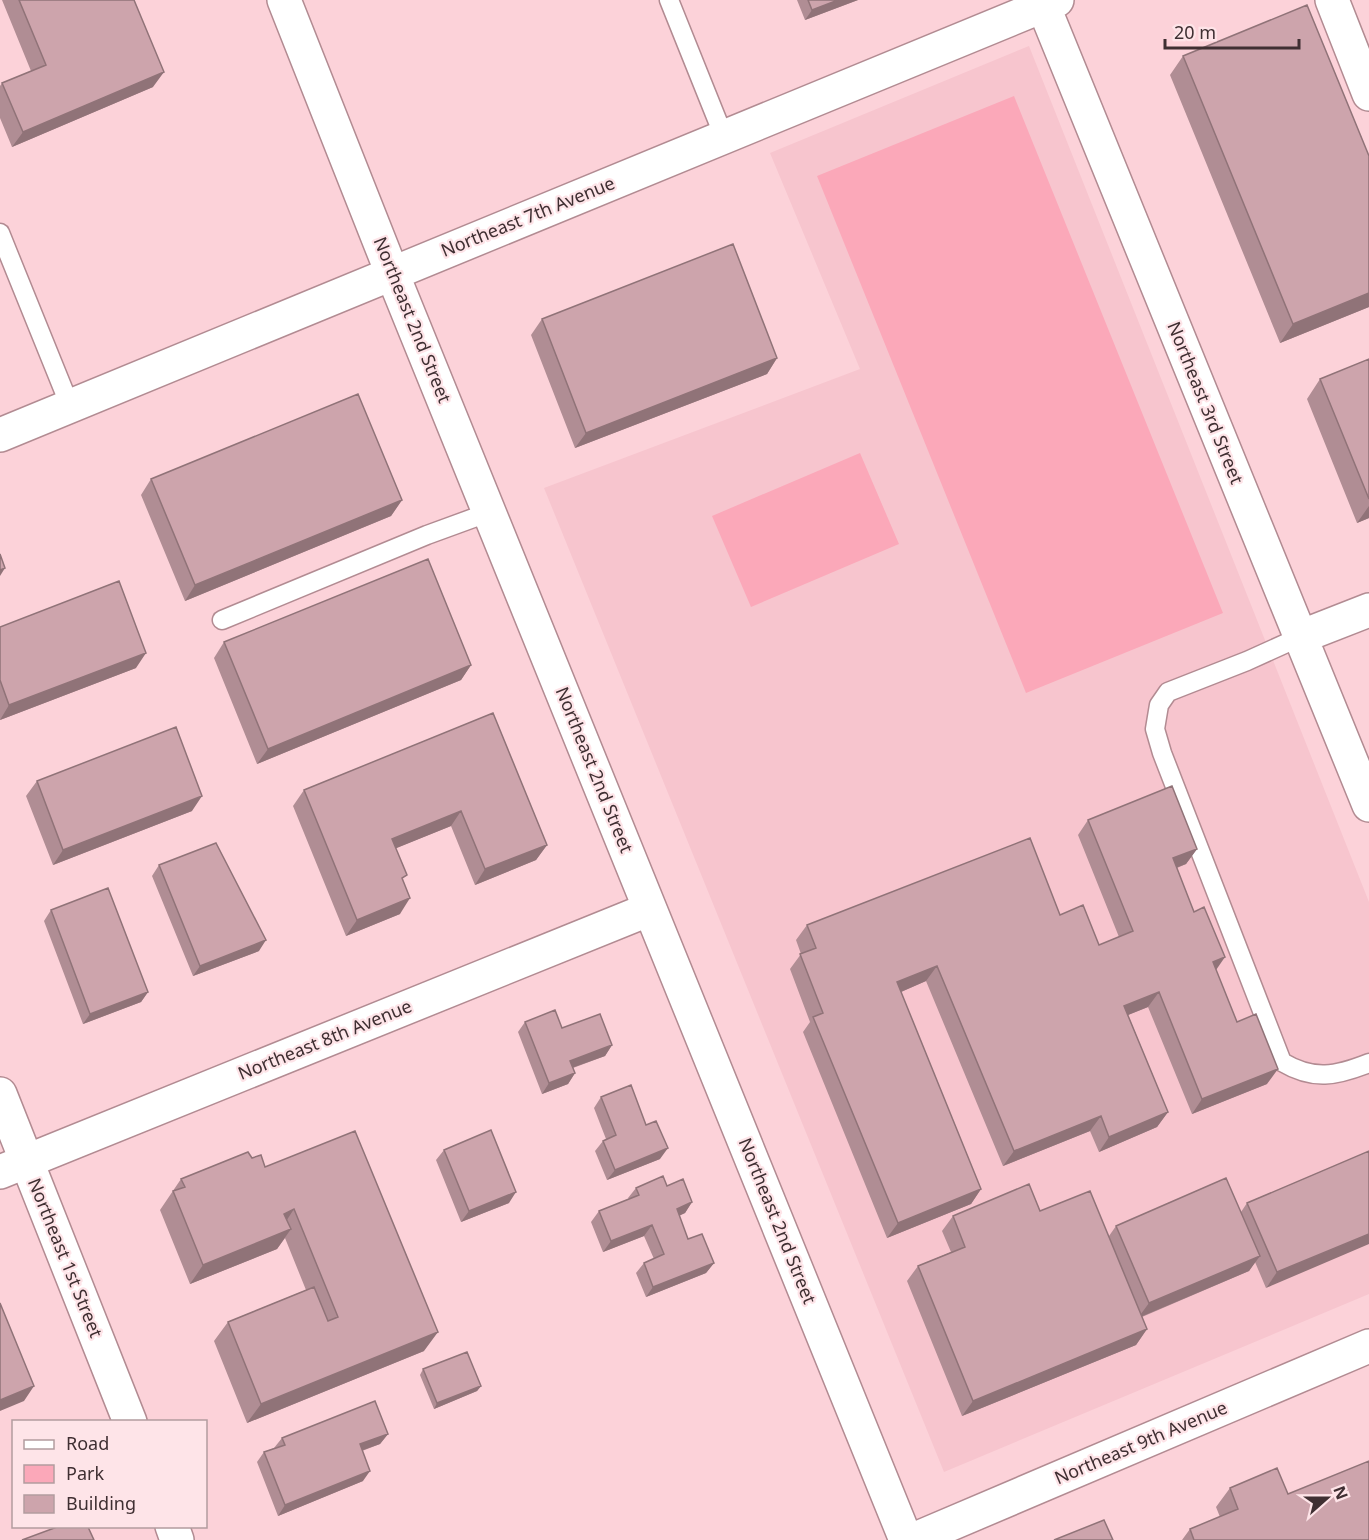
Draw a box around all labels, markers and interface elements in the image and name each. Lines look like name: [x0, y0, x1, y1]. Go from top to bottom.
scale bar: [1165, 12, 1298, 50]
text: 20 m: [1174, 20, 1216, 44]
street label: Northeast 7th Avenue: [437, 170, 618, 262]
street label: Northeast 2nd Street: [369, 233, 457, 407]
street label: Northeast 3rd Street: [1162, 318, 1250, 488]
street label: Northeast 2nd Street: [551, 683, 639, 857]
street label: Northeast 8th Avenue: [234, 993, 415, 1085]
street label: Northeast 2nd Street: [734, 1134, 822, 1308]
street label: Northeast 1st Street: [23, 1174, 109, 1341]
street label: Northeast 9th Avenue: [1051, 1395, 1231, 1489]
legend: [12, 1420, 207, 1528]
text: Road: [66, 1431, 109, 1455]
text: Park: [66, 1461, 104, 1485]
north arrow: [1297, 1468, 1357, 1528]
text: N: [1328, 1483, 1354, 1503]
text: Building: [66, 1491, 136, 1515]

